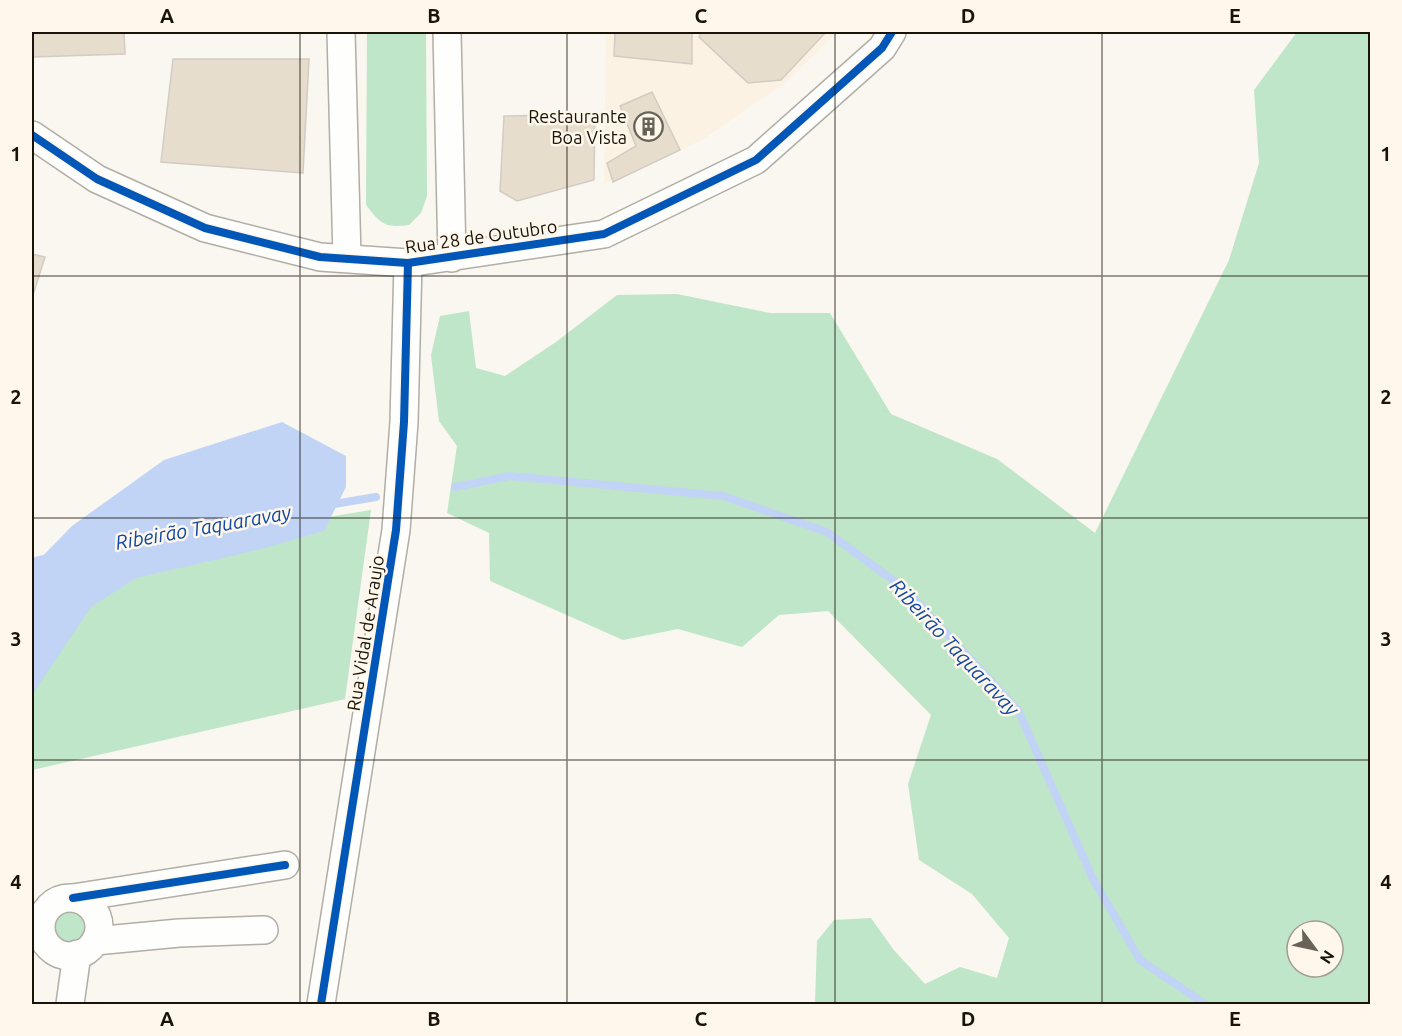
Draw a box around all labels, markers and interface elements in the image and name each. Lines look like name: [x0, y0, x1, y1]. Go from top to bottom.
text: A: [160, 4, 174, 27]
text: B: [427, 4, 441, 27]
text: C: [695, 4, 708, 27]
text: D: [961, 4, 975, 27]
text: E: [1229, 4, 1241, 27]
place label: Restaurante Boa Vista: [528, 106, 627, 147]
building icon: Restaurante Boa Vista: [632, 110, 664, 142]
text: 1: [10, 142, 22, 165]
text: 1: [1380, 142, 1392, 165]
street label: Rua 28 de Outubro: [404, 215, 558, 257]
text: 2: [10, 385, 22, 408]
text: 2: [1380, 385, 1392, 408]
water label: Ribeirão Taquaravay: [113, 500, 293, 554]
street label: Rua Vidal de Araujo: [343, 554, 387, 712]
water label: Ribeirão Taquaravay: [886, 574, 1024, 720]
text: 3: [10, 627, 22, 650]
text: 3: [1380, 627, 1392, 650]
text: 4: [10, 870, 22, 893]
text: 4: [1380, 870, 1392, 893]
north arrow: [1285, 919, 1345, 979]
text: N: [1317, 947, 1338, 967]
text: A: [160, 1007, 174, 1030]
text: B: [427, 1007, 441, 1030]
text: C: [695, 1007, 708, 1030]
text: D: [961, 1007, 975, 1030]
text: E: [1229, 1007, 1241, 1030]

